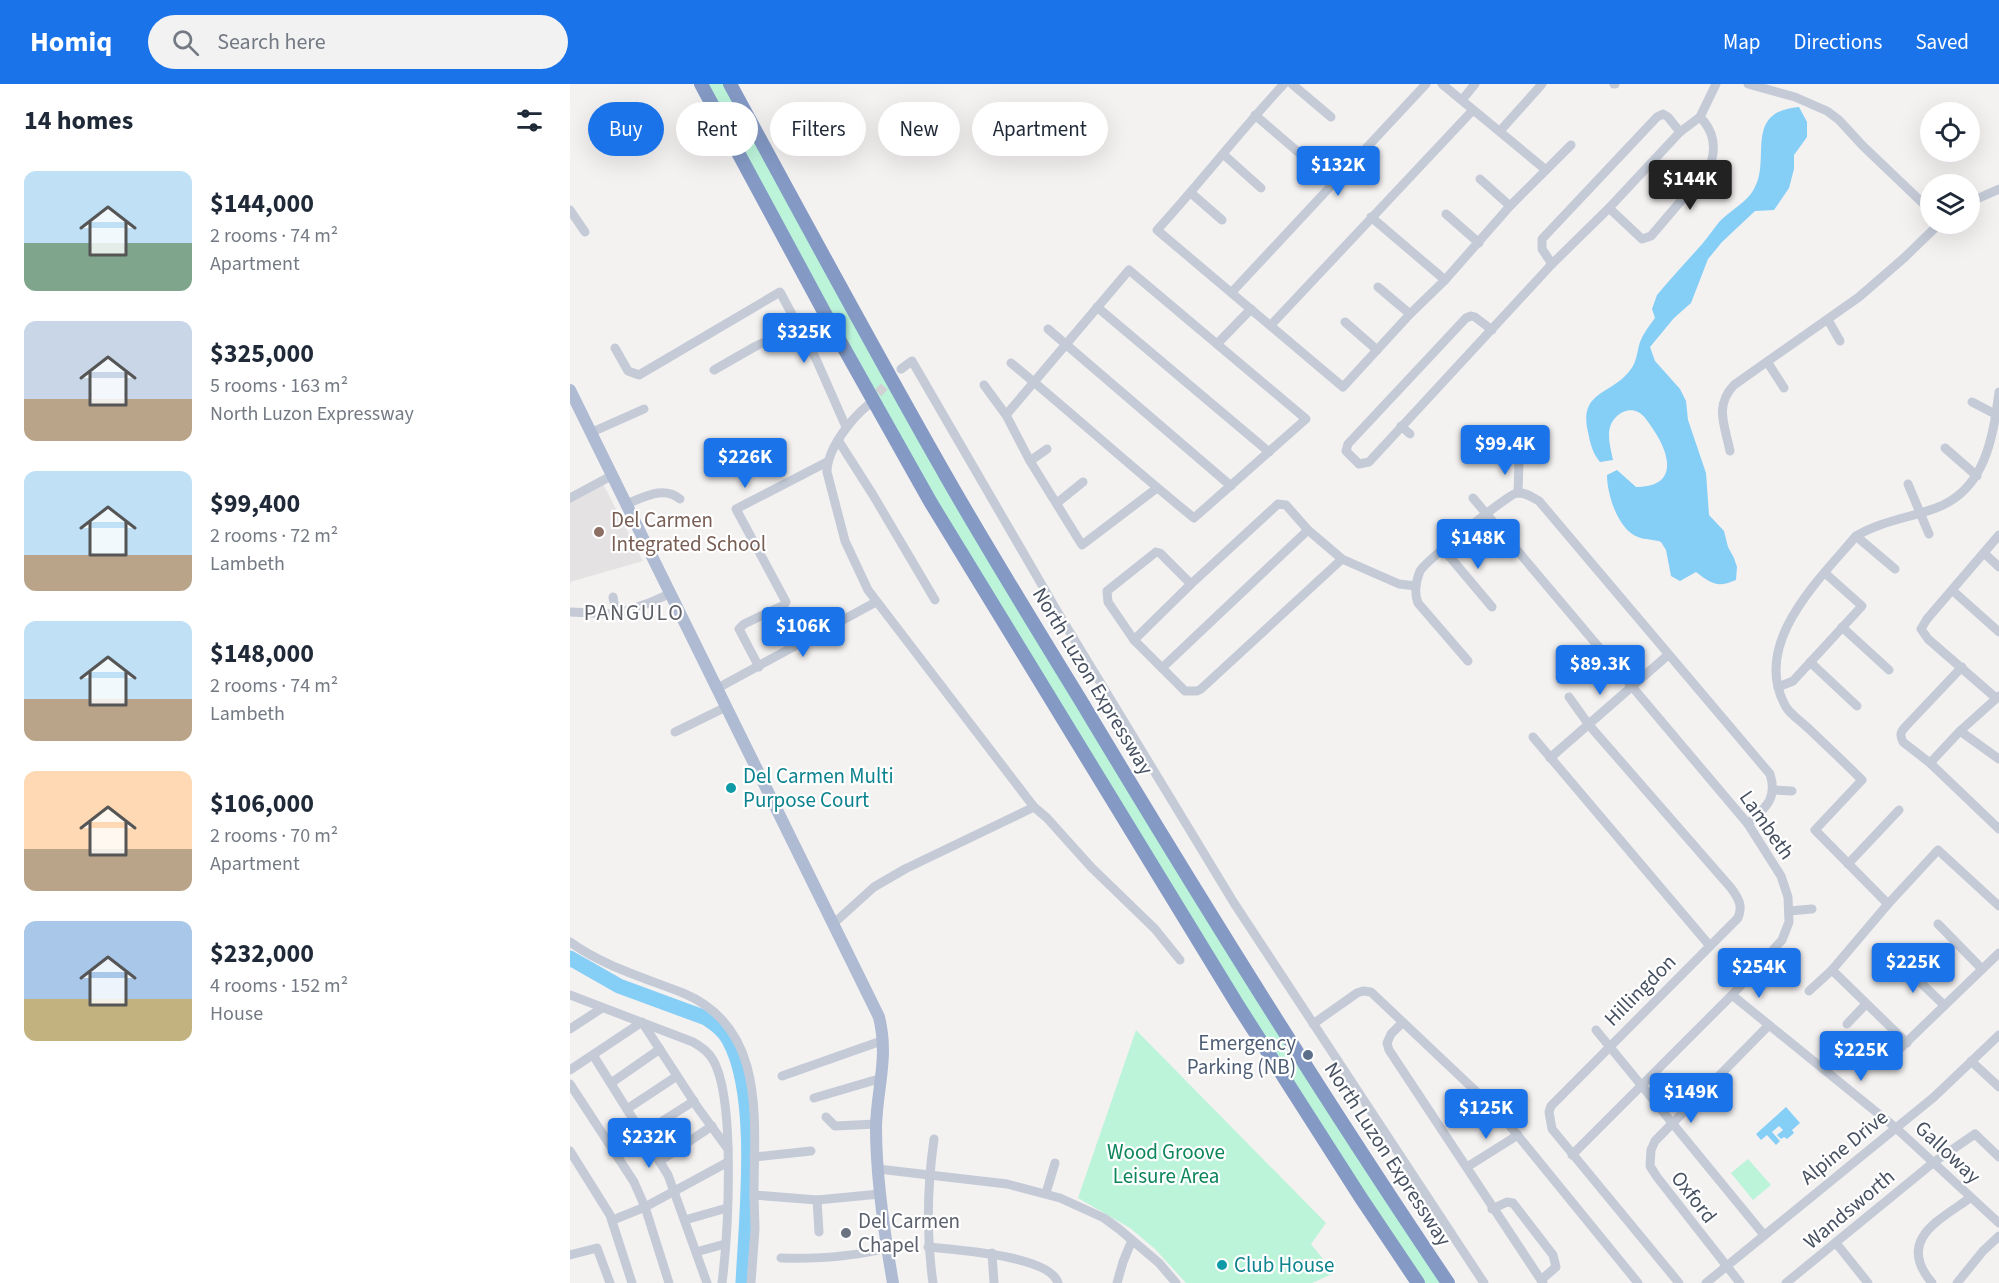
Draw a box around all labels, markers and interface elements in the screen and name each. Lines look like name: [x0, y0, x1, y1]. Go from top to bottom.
search box: [148, 15, 568, 69]
text: Homiq: [30, 22, 112, 62]
icon: search: [169, 26, 202, 59]
text: Search here: [217, 26, 326, 58]
text: Map: [1723, 27, 1761, 57]
text: Directions: [1794, 27, 1882, 57]
text: Saved: [1915, 27, 1969, 57]
text: 14 homes: [24, 102, 133, 139]
chip: Buy: [588, 102, 664, 156]
chip: Rent: [676, 102, 758, 156]
chip: Filters: [770, 102, 866, 156]
chip: New: [878, 102, 960, 156]
chip: Apartment: [972, 102, 1108, 156]
map controls: [1920, 102, 1980, 234]
button: locate: [1920, 102, 1980, 162]
icon: filters: [513, 104, 546, 137]
pin: $132K: [1296, 146, 1380, 197]
text: $132K: [1311, 151, 1365, 179]
pin: $144K: [1648, 160, 1732, 211]
text: $144K: [1663, 165, 1717, 193]
button: layers: [1920, 174, 1980, 234]
text: $144,000: [210, 185, 314, 222]
icon: home: [72, 195, 144, 267]
text: 2 rooms · 74 m²: [210, 222, 338, 250]
text: Apartment: [210, 250, 300, 278]
pin: $325K: [762, 313, 846, 364]
text: $325K: [777, 318, 831, 346]
text: $325,000: [210, 335, 314, 372]
icon: home: [72, 345, 144, 417]
text: 5 rooms · 163 m²: [210, 372, 348, 400]
text: North Luzon Expressway: [210, 400, 414, 428]
pin: $99.4K: [1456, 425, 1554, 476]
text: $99.4K: [1475, 430, 1535, 458]
pin: $226K: [703, 438, 787, 489]
text: $226K: [718, 443, 772, 471]
text: $99,400: [210, 485, 300, 522]
icon: home: [72, 495, 144, 567]
place label: Del Carmen Integrated School: [611, 505, 766, 559]
pin: $148K: [1436, 519, 1520, 570]
text: 2 rooms · 72 m²: [210, 522, 338, 550]
text: $148K: [1451, 524, 1505, 552]
marker: Del Carmen Integrated School: [592, 525, 606, 539]
text: Lambeth: [210, 550, 285, 578]
street label: North Luzon Expressway: [1025, 582, 1161, 781]
district label: PANGULO: [584, 597, 684, 629]
pin: $106K: [761, 607, 845, 658]
text: $106K: [776, 612, 830, 640]
text: $148,000: [210, 635, 314, 672]
icon: home: [72, 645, 144, 717]
pin: $89.3K: [1551, 645, 1649, 696]
text: $89.3K: [1570, 650, 1630, 678]
text: 2 rooms · 74 m²: [210, 672, 338, 700]
text: Lambeth: [210, 700, 285, 728]
place label: Del Carmen Multi Purpose Court: [743, 761, 894, 815]
marker: Del Carmen Multi Purpose Court: [724, 781, 738, 795]
street label: Lambeth: [1732, 784, 1802, 866]
text: $106,000: [210, 785, 314, 822]
icon: home: [72, 795, 144, 867]
text: 2 rooms · 70 m²: [210, 822, 338, 850]
text: Apartment: [210, 850, 300, 878]
text: $232,000: [210, 935, 314, 972]
pin: $225K: [1871, 943, 1955, 994]
icon: home: [72, 945, 144, 1017]
street label: Hillingdon: [1597, 947, 1683, 1033]
pin: $254K: [1717, 948, 1801, 999]
text: $225K: [1886, 948, 1940, 976]
text: $254K: [1732, 953, 1786, 981]
text: 4 rooms · 152 m²: [210, 972, 348, 1000]
text: House: [210, 1000, 263, 1028]
place label: Emergency Parking (NB): [1187, 1028, 1296, 1082]
pin: $225K: [1819, 1031, 1903, 1082]
text: $225K: [1834, 1036, 1888, 1064]
marker: Emergency Parking (NB): [1301, 1048, 1315, 1062]
street label: North Luzon Expressway: [1317, 1056, 1459, 1252]
pin: $149K: [1649, 1073, 1733, 1124]
text: $149K: [1664, 1078, 1718, 1106]
pin: $125K: [1444, 1089, 1528, 1140]
text: $125K: [1459, 1094, 1513, 1122]
street label: Alpine Drive: [1794, 1102, 1894, 1192]
street label: Galloway: [1908, 1113, 1988, 1191]
pin: $232K: [607, 1118, 691, 1169]
text: $232K: [622, 1123, 676, 1151]
park label: Wood Groove Leisure Area: [1107, 1137, 1225, 1191]
street label: Wandsworth: [1797, 1162, 1901, 1256]
street label: Oxford: [1664, 1164, 1724, 1230]
place label: Del Carmen Chapel: [858, 1206, 960, 1260]
marker: Del Carmen Chapel: [839, 1226, 853, 1240]
place label: Club House: [1234, 1250, 1334, 1280]
marker: Club House: [1215, 1258, 1229, 1272]

